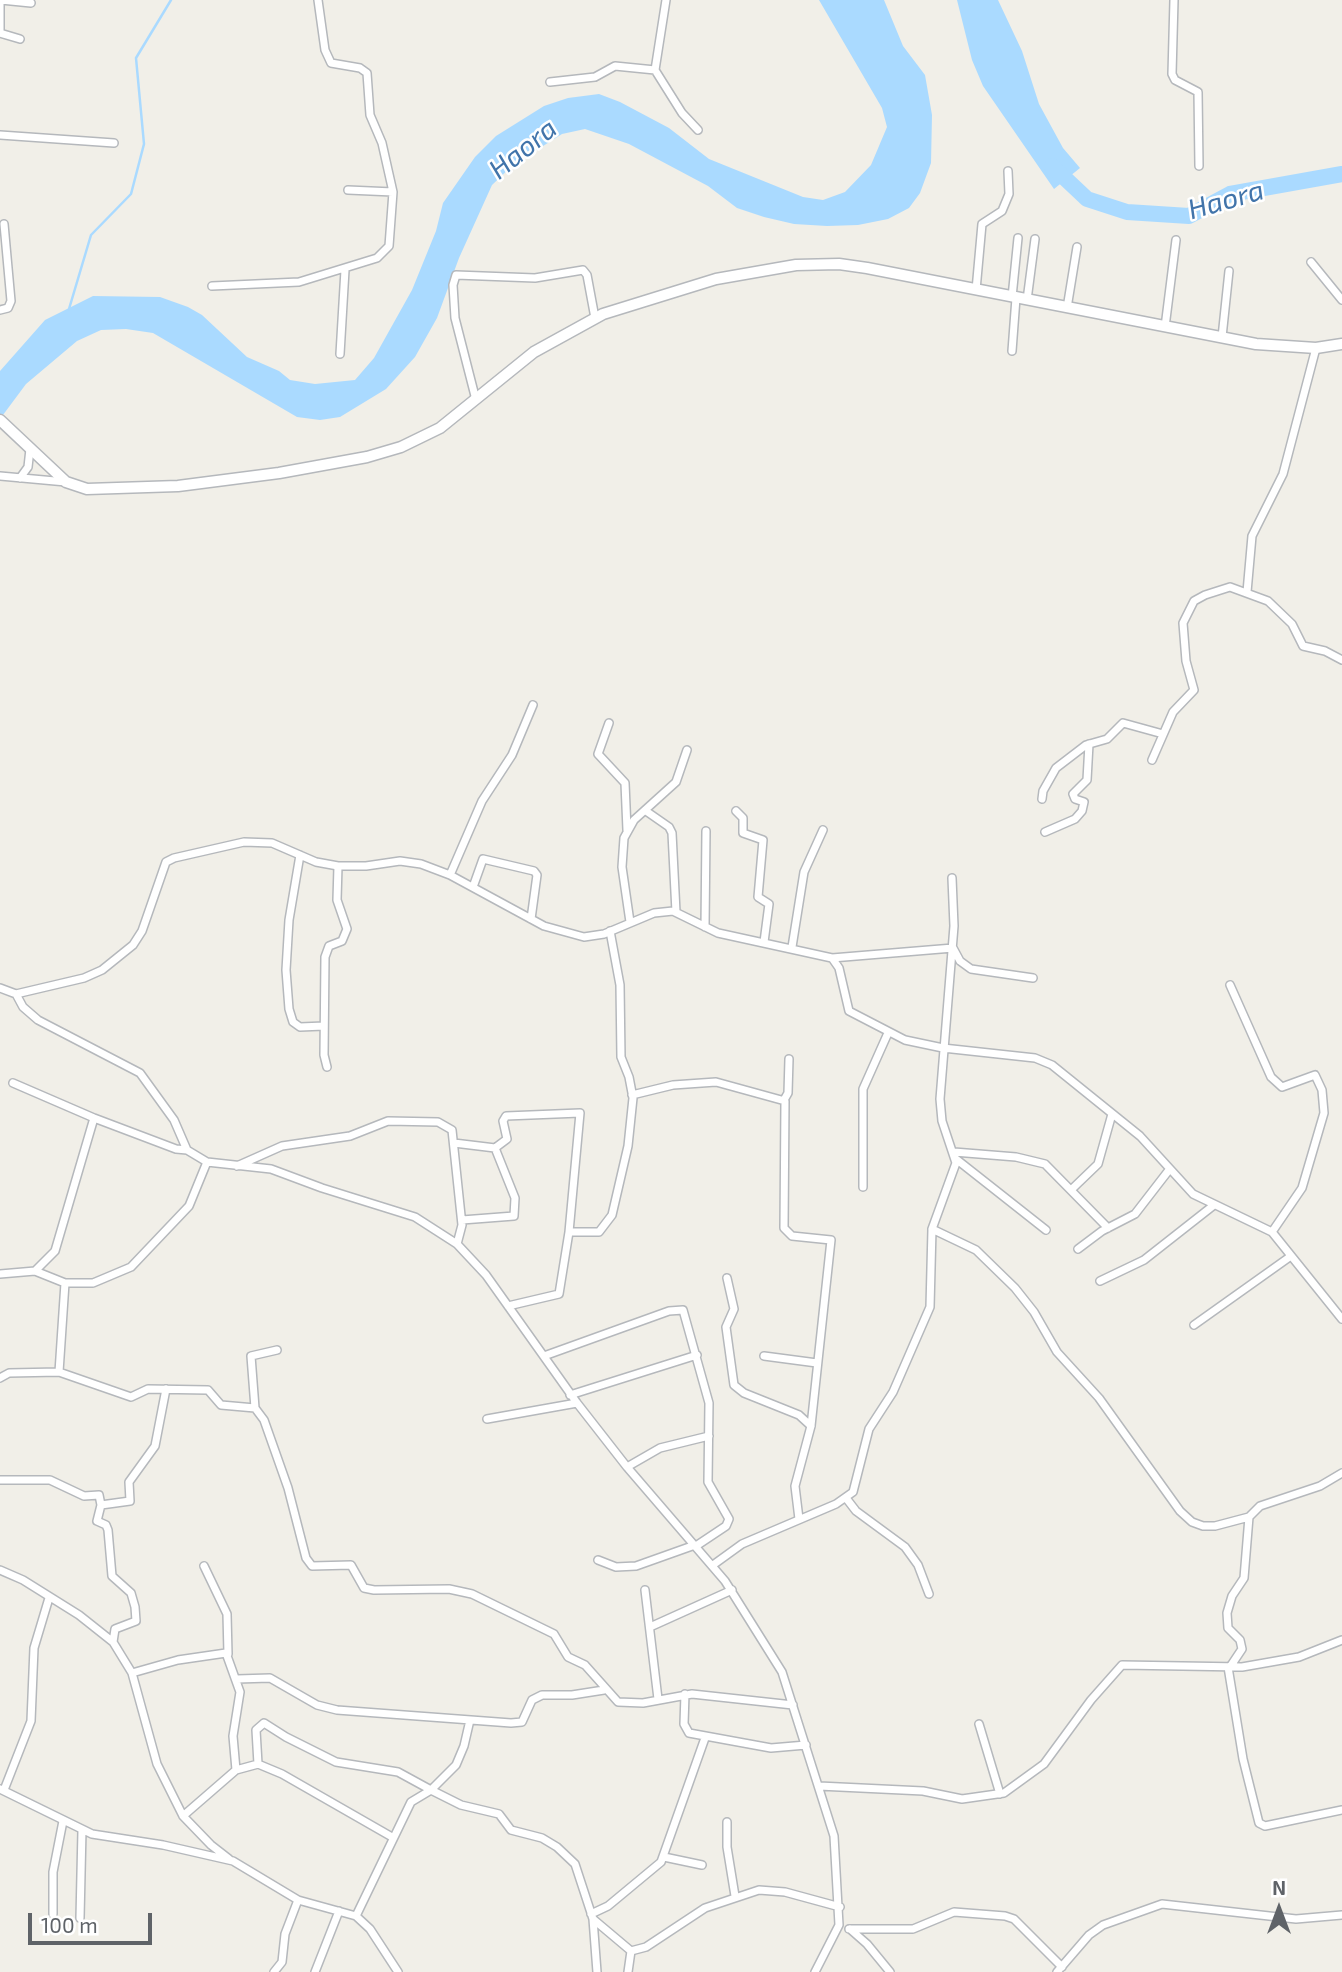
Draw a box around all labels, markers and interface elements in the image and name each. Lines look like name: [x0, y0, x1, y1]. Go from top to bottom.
water label: Haora: [482, 112, 564, 186]
water label: Haora: [1184, 173, 1268, 227]
north arrow: [1244, 1874, 1314, 1944]
text: N: [1272, 1876, 1286, 1899]
scale bar: [32, 1898, 156, 1942]
text: 100 m: [41, 1912, 98, 1937]

